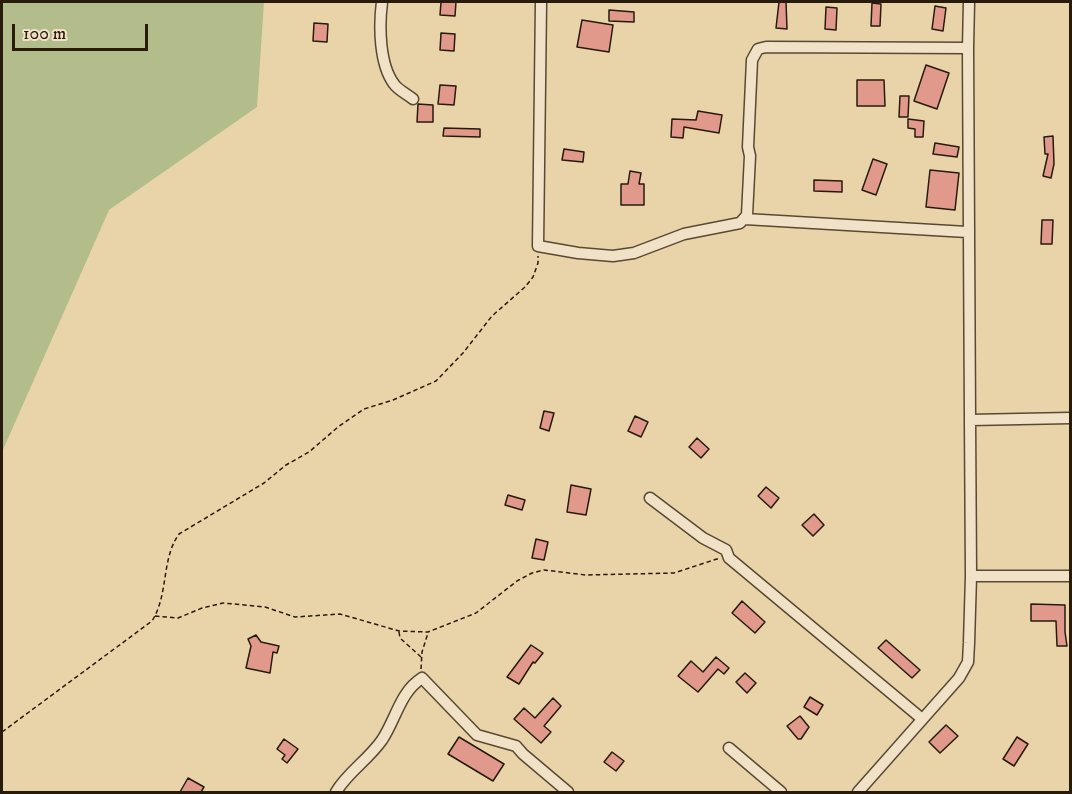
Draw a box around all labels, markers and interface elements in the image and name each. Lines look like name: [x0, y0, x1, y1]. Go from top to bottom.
scale bar: [15, 12, 152, 50]
text: 100 m: [23, 23, 66, 45]

